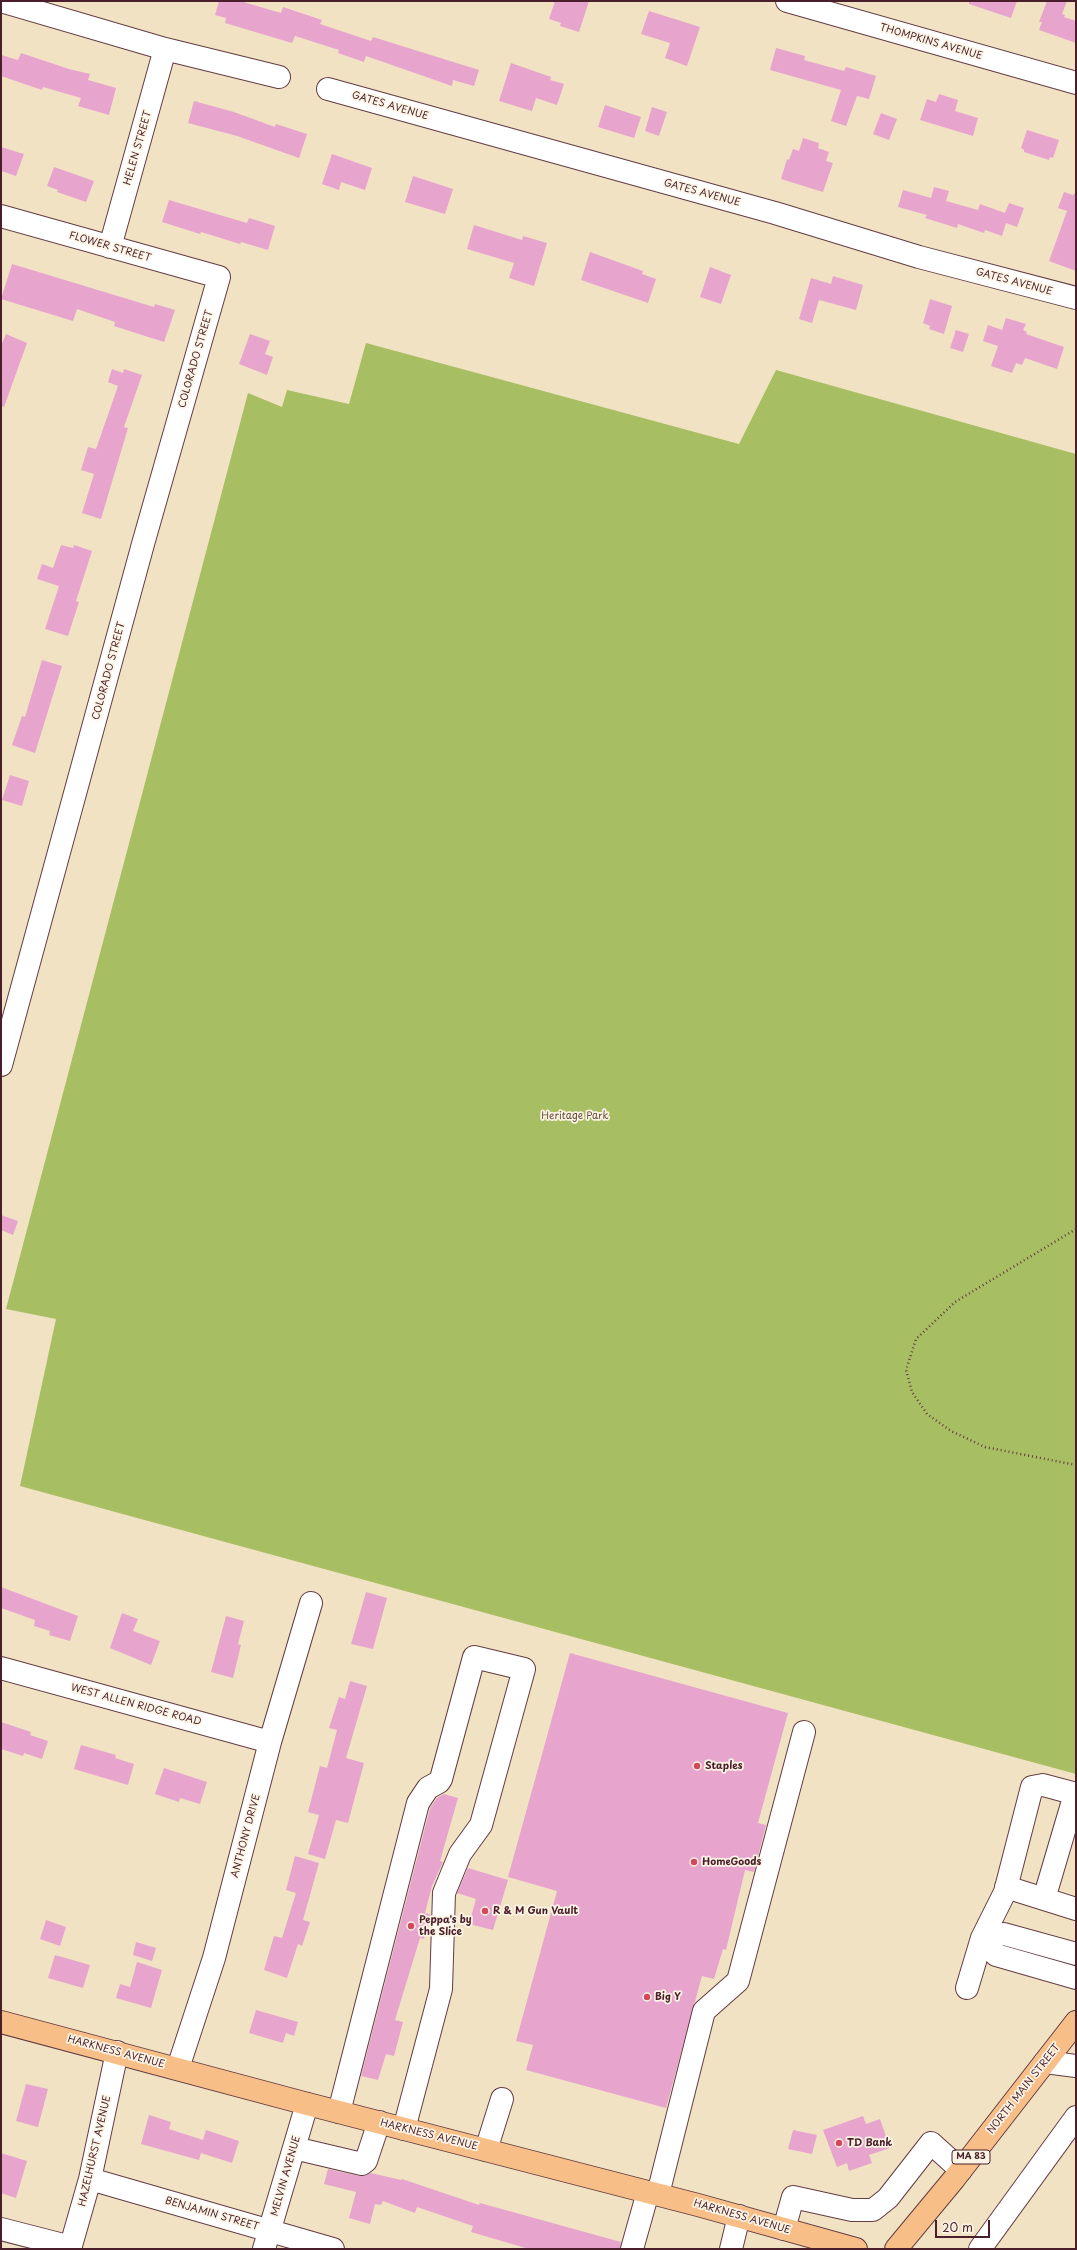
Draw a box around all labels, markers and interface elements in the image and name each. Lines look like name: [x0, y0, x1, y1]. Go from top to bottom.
street label: THOMPKINS AVENUE: [878, 22, 984, 62]
street label: GATES AVENUE: [350, 89, 430, 123]
street label: HELEN STREET: [122, 109, 154, 187]
street label: GATES AVENUE: [662, 177, 742, 209]
street label: FLOWER STREET: [68, 230, 152, 264]
street label: GATES AVENUE: [974, 266, 1054, 298]
street label: COLORADO STREET: [176, 309, 216, 409]
street label: COLORADO STREET: [90, 621, 128, 721]
park label: Heritage Park: [541, 1110, 609, 1122]
street label: WEST ALLEN RIDGE ROAD: [69, 1682, 203, 1728]
place label: Staples: [705, 1760, 743, 1772]
marker: Staples: [692, 1761, 702, 1771]
street label: ANTHONY DRIVE: [229, 1793, 263, 1879]
place label: HomeGoods: [702, 1856, 761, 1868]
marker: HomeGoods: [689, 1857, 699, 1867]
place label: R & M Gun Vault: [493, 1905, 578, 1917]
marker: R & M Gun Vault: [480, 1906, 490, 1916]
place label: Peppa's by the Slice: [419, 1914, 472, 1938]
marker: Peppa's by the Slice: [406, 1921, 416, 1931]
place label: Big Y: [655, 1991, 681, 2003]
marker: Big Y: [642, 1992, 652, 2002]
street label: HARKNESS AVENUE: [66, 2033, 166, 2071]
street label: NORTH MAIN STREET: [985, 2042, 1063, 2136]
street label: HAZELHURST AVENUE: [76, 2094, 114, 2208]
street label: HARKNESS AVENUE: [379, 2117, 479, 2153]
street label: MELVIN AVENUE: [269, 2134, 303, 2218]
place label: TD Bank: [847, 2137, 892, 2149]
marker: TD Bank: [834, 2138, 844, 2148]
road number: MA 83: [952, 2150, 990, 2164]
street label: BENJAMIN STREET: [164, 2195, 260, 2233]
street label: HARKNESS AVENUE: [692, 2197, 792, 2237]
scale bar: [937, 2212, 992, 2238]
text: 20 m: [942, 2218, 973, 2236]

